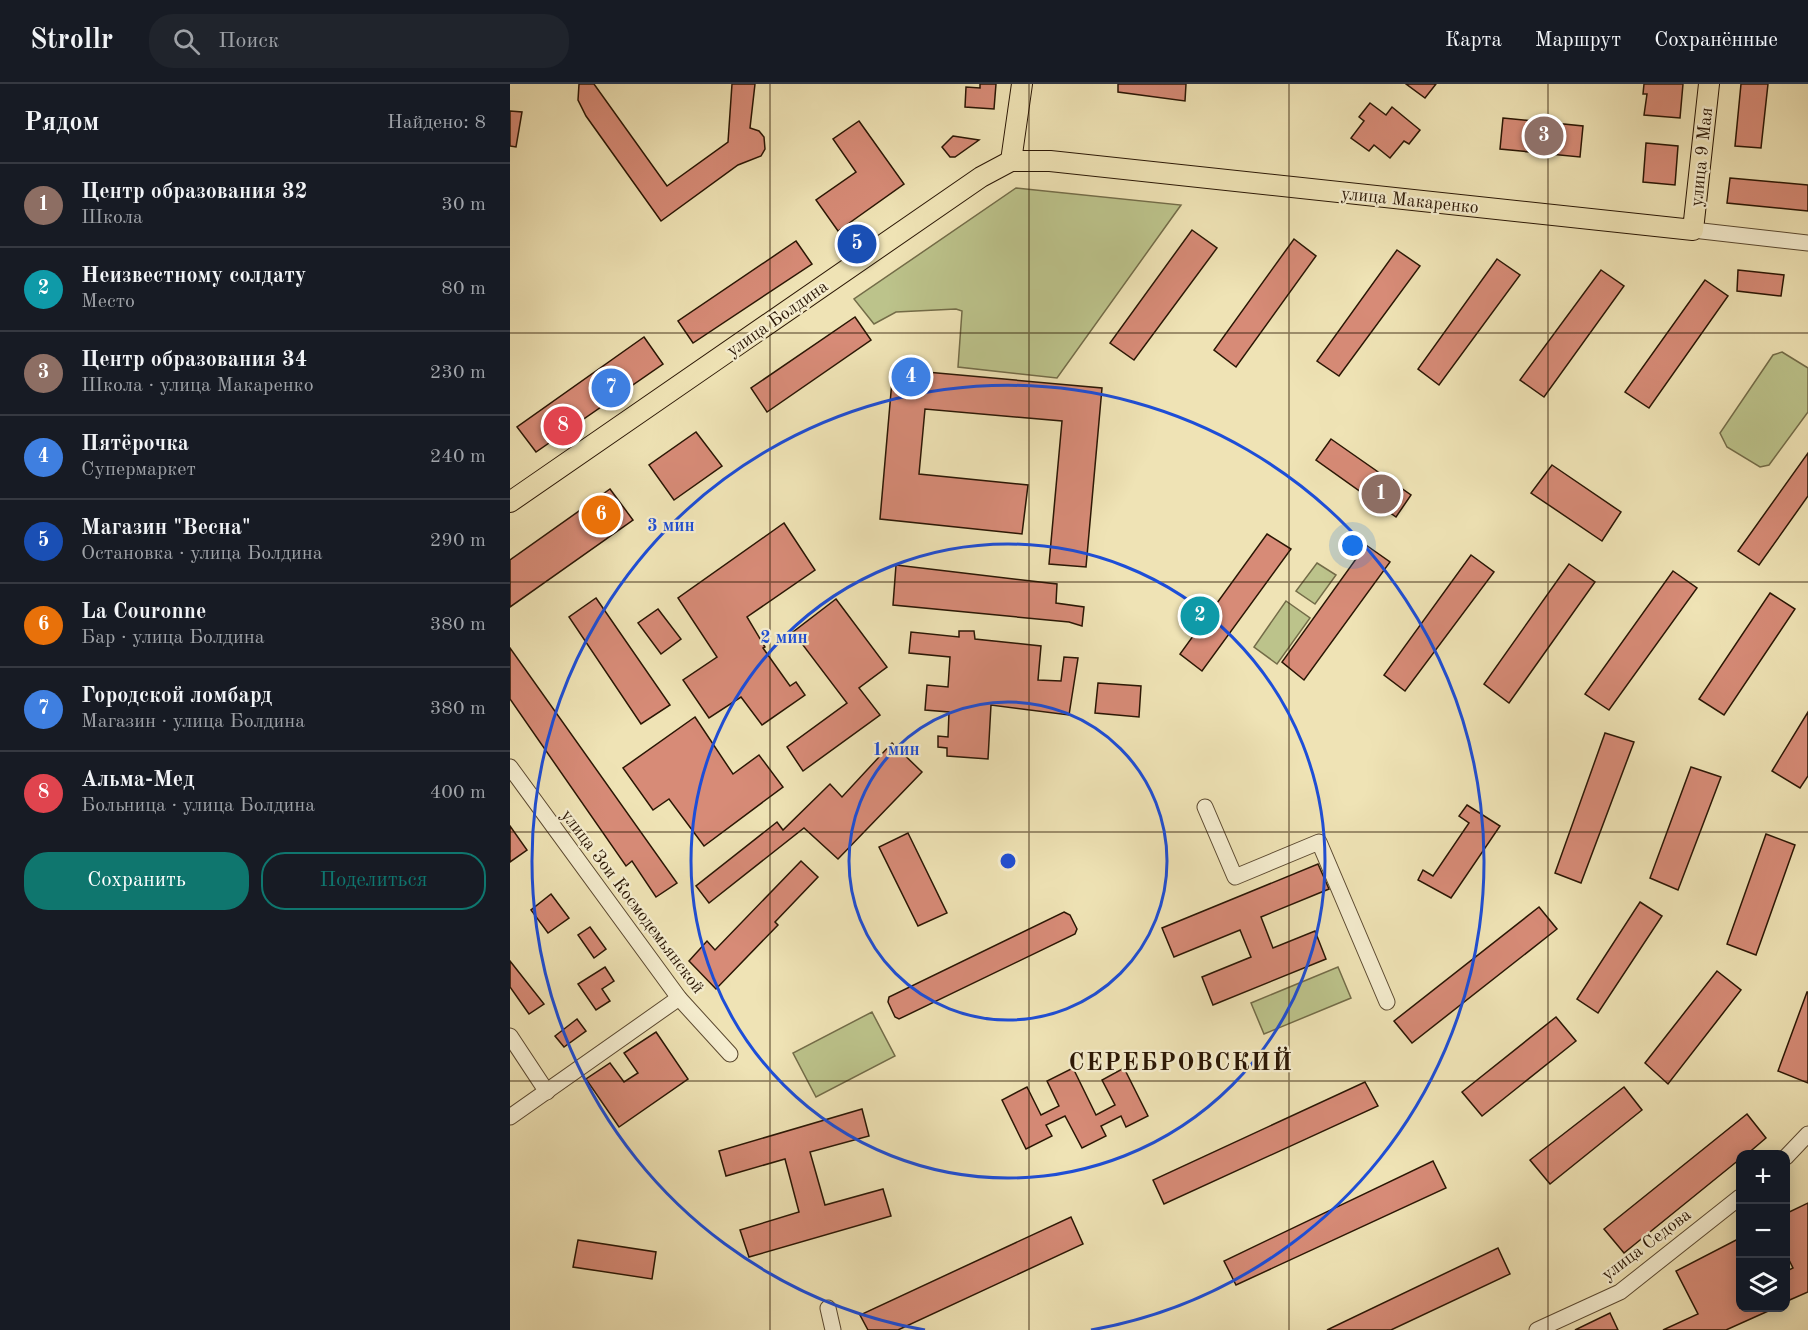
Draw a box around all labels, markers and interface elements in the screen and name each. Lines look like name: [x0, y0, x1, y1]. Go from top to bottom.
search box: [149, 14, 569, 68]
icon: search: [170, 25, 203, 58]
text: Strollr: [30, 27, 113, 55]
text: Поиск: [218, 30, 279, 52]
text: Карта: [1445, 30, 1502, 51]
text: Маршрут: [1535, 30, 1621, 51]
text: Сохранённые: [1654, 30, 1778, 51]
street label: улица 9 Мая: [1688, 106, 1716, 208]
text: Рядом: [24, 110, 99, 136]
text: Найдено: 8: [387, 113, 486, 133]
pin: 3: [1524, 113, 1564, 158]
text: Центр образования 32: [81, 181, 308, 203]
street label: улица Макаренко: [1340, 185, 1480, 217]
text: 1: [38, 195, 49, 215]
text: 30 m: [441, 195, 486, 215]
text: Школа: [81, 208, 143, 228]
pin: 5: [838, 222, 876, 266]
text: Неизвестному солдату: [81, 265, 306, 287]
street label: улица Болдина: [724, 277, 832, 360]
text: 2: [38, 279, 49, 299]
text: 80 m: [441, 279, 486, 299]
text: Место: [81, 292, 135, 312]
text: Центр образования 34: [81, 349, 308, 371]
pin: 4: [892, 354, 930, 400]
text: 3: [38, 363, 49, 383]
text: 230 m: [430, 363, 486, 383]
pin: 7: [592, 366, 630, 410]
text: Школа · улица Макаренко: [81, 376, 314, 396]
pin: 8: [544, 404, 582, 448]
text: Пятёрочка: [81, 433, 189, 455]
text: 4: [38, 447, 49, 467]
text: 240 m: [430, 447, 486, 467]
text: Супермаркет: [81, 460, 196, 480]
pin: 1: [1362, 472, 1400, 516]
pin: 6: [582, 492, 620, 538]
text: Магазин "Весна": [81, 517, 251, 539]
text: 3 мин: [647, 517, 695, 535]
text: 5: [38, 531, 49, 551]
text: 290 m: [430, 531, 486, 551]
your location: [1338, 531, 1367, 560]
text: Остановка · улица Болдина: [81, 544, 323, 564]
pin: 2: [1180, 594, 1220, 638]
text: La Couronne: [81, 601, 206, 623]
text: 6: [38, 615, 49, 635]
text: 380 m: [430, 615, 486, 635]
text: Бар · улица Болдина: [81, 628, 265, 648]
text: 2 мин: [760, 629, 808, 647]
text: Городской ломбард: [81, 685, 272, 707]
text: 7: [38, 699, 49, 719]
text: 380 m: [430, 699, 486, 719]
text: Магазин · улица Болдина: [81, 712, 305, 732]
text: 1 мин: [872, 741, 920, 759]
text: Альма-Мед: [81, 769, 195, 791]
text: 8: [38, 783, 49, 803]
text: 400 m: [430, 783, 486, 803]
text: Больница · улица Болдина: [81, 796, 315, 816]
street label: улица Зои Космодемьянской: [557, 806, 707, 997]
centre of rings: [998, 851, 1018, 871]
button: Сохранить: [24, 852, 249, 910]
button: Поделиться: [261, 852, 486, 910]
district label: СЕРЕБРОВСКИЙ: [1069, 1046, 1293, 1076]
map controls: [1736, 1150, 1790, 1312]
button: +: [1736, 1150, 1790, 1204]
button: −: [1736, 1204, 1790, 1258]
street label: улица Седова: [1599, 1205, 1695, 1284]
button: layers: [1736, 1258, 1790, 1312]

